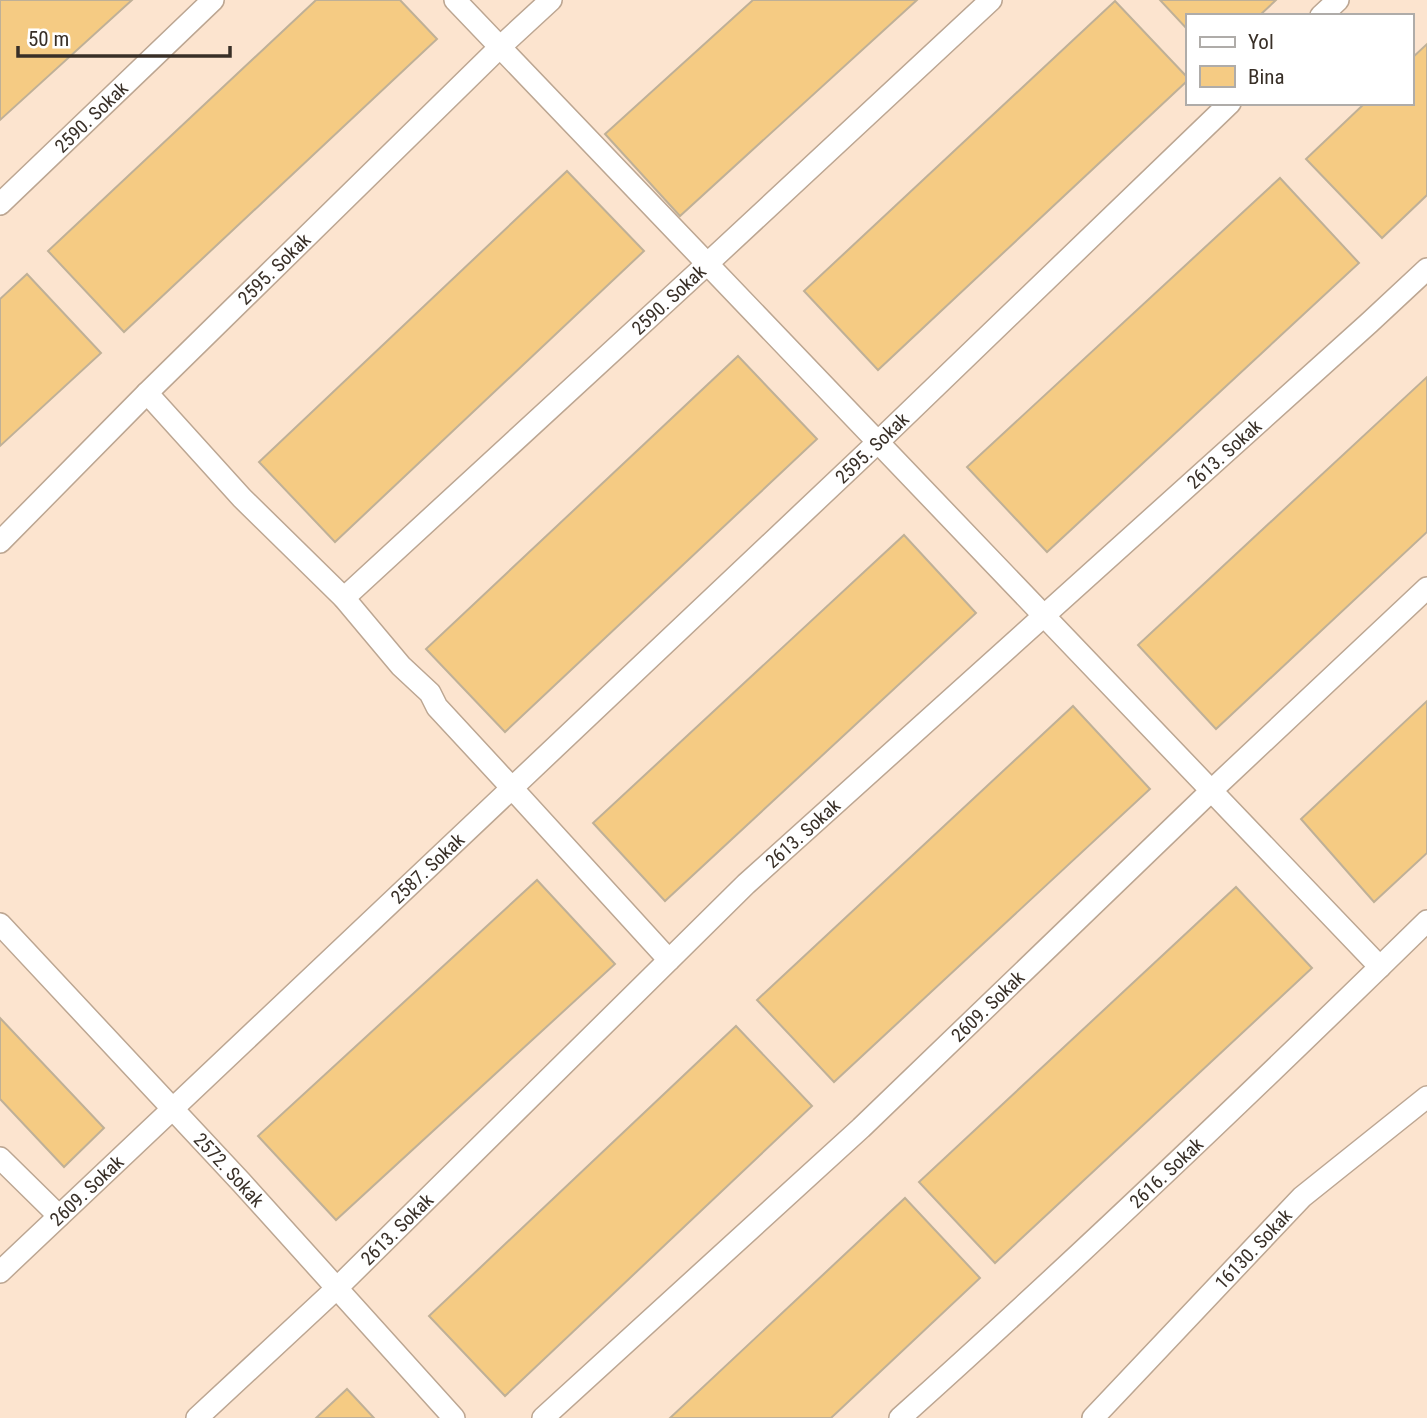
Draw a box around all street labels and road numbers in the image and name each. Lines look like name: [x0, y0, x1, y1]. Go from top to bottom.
street label: 2590. Sokak: [50, 76, 133, 157]
street label: 2595. Sokak: [233, 228, 315, 309]
street label: 2590. Sokak: [627, 259, 711, 339]
street label: 2595. Sokak: [830, 407, 914, 488]
street label: 2613. Sokak: [1182, 414, 1266, 493]
street label: 2613. Sokak: [760, 793, 845, 873]
street label: 2587. Sokak: [386, 828, 469, 908]
street label: 2609. Sokak: [946, 965, 1029, 1047]
street label: 2572. Sokak: [189, 1128, 269, 1212]
street label: 2616. Sokak: [1125, 1132, 1208, 1213]
street label: 2609. Sokak: [45, 1150, 128, 1230]
street label: 2613. Sokak: [356, 1188, 438, 1270]
street label: 16130. Sokak: [1210, 1203, 1297, 1294]

